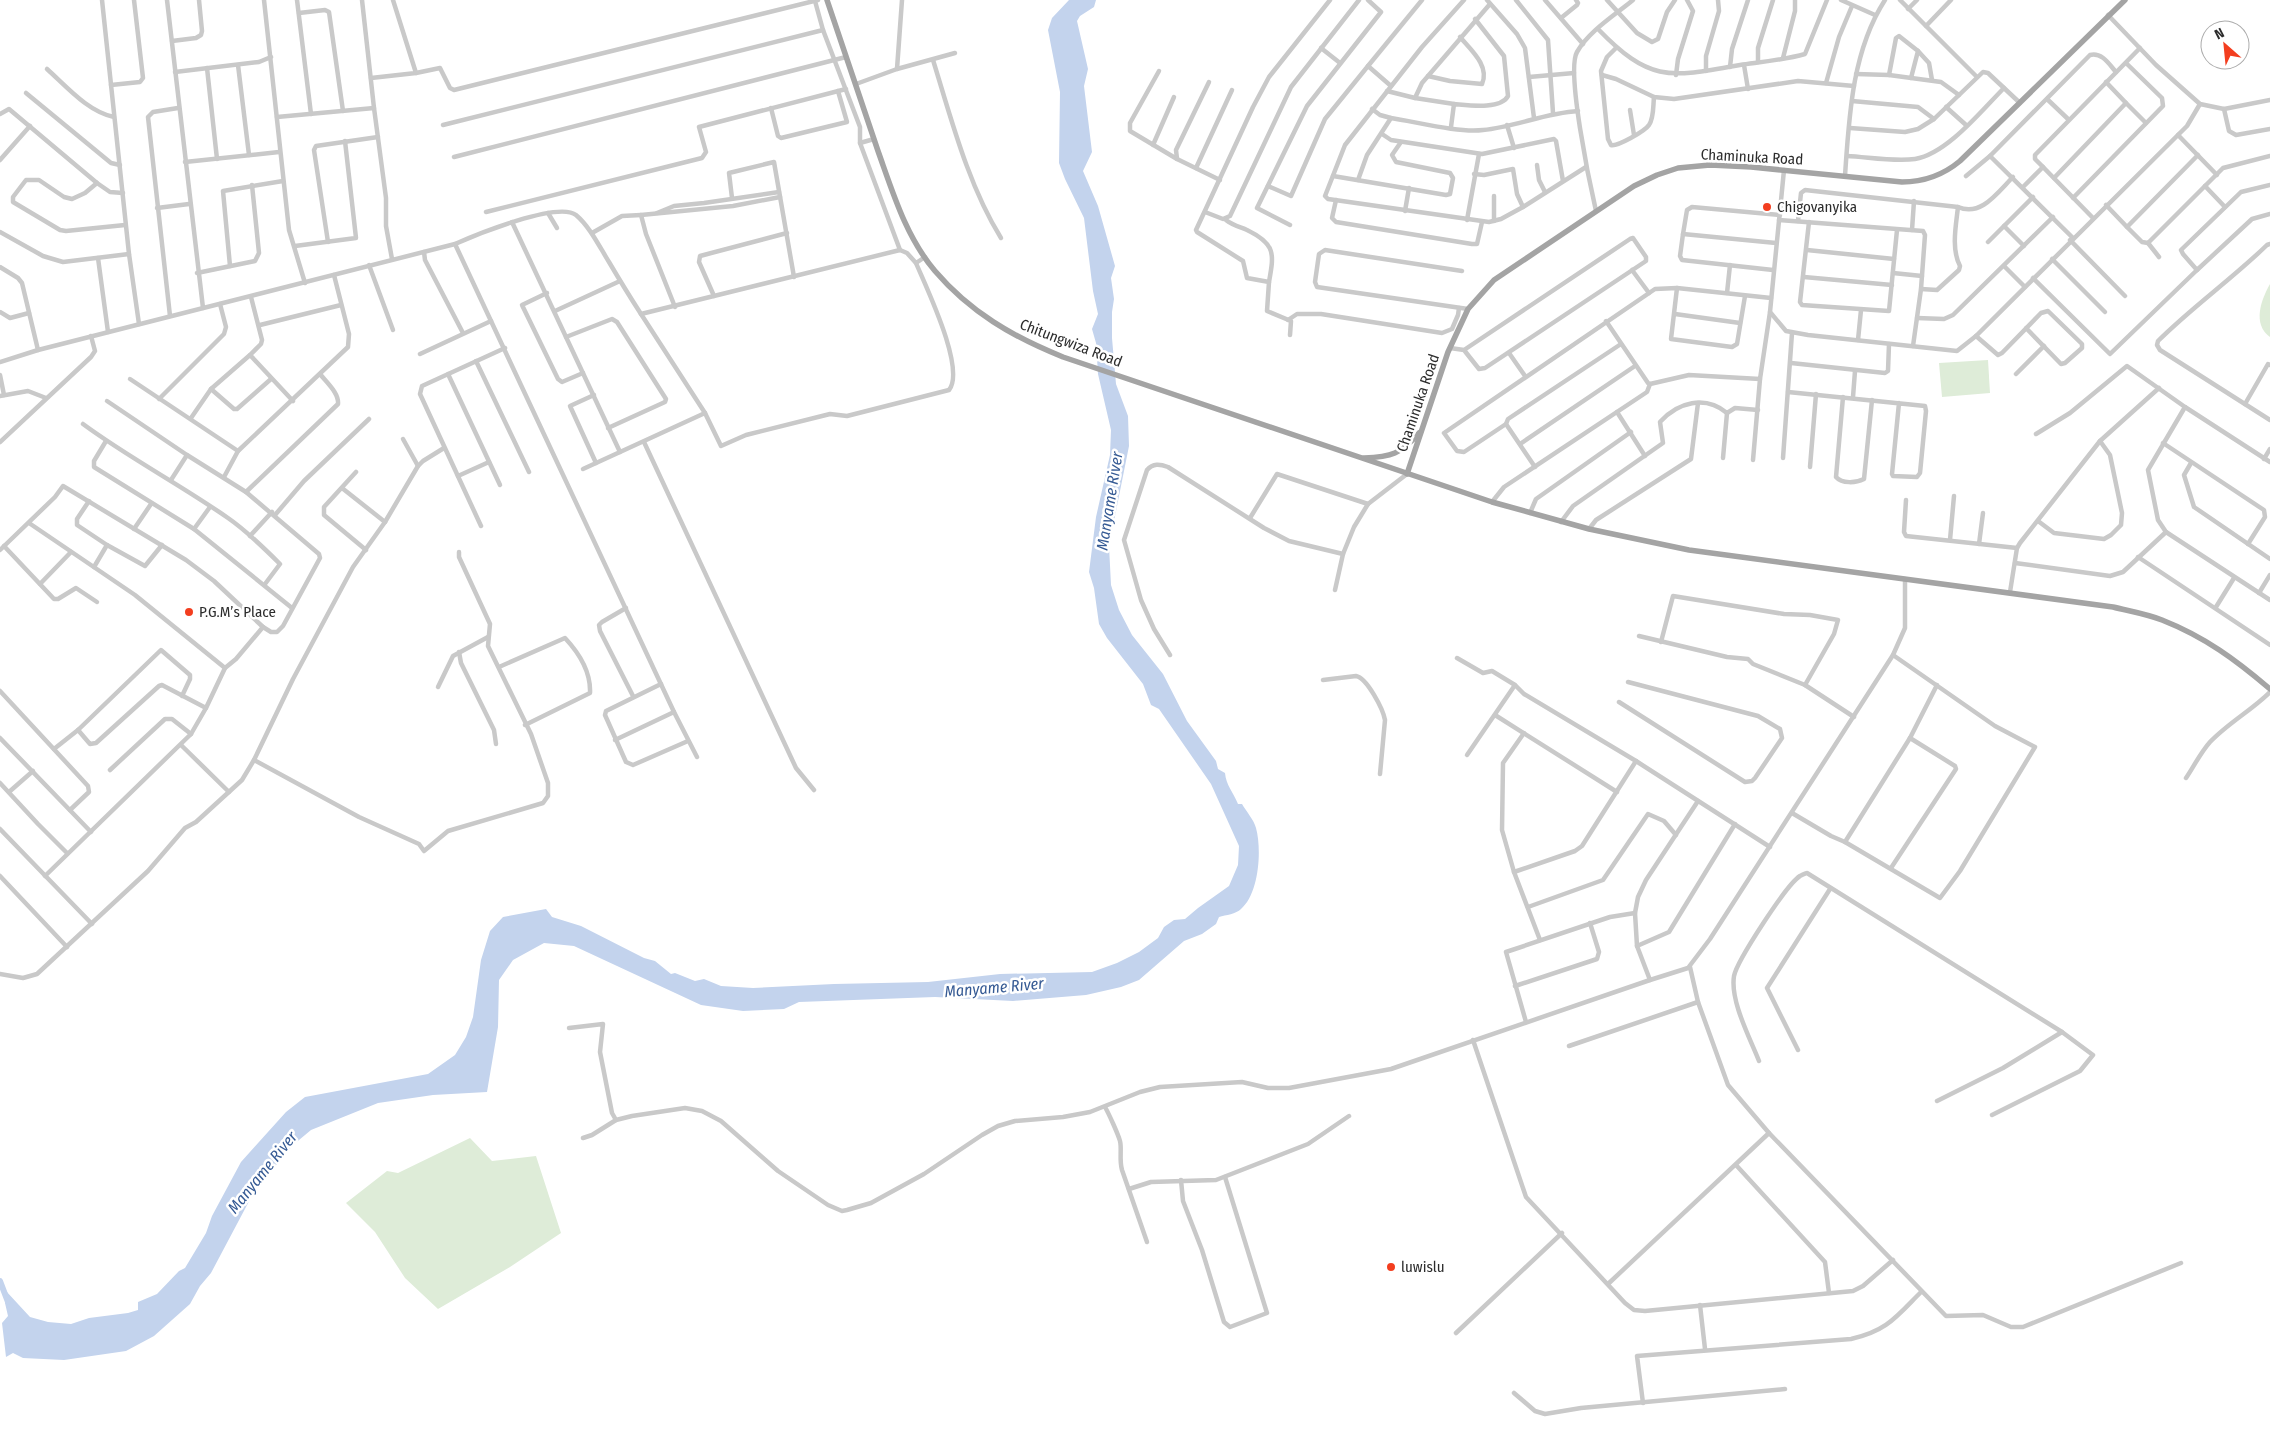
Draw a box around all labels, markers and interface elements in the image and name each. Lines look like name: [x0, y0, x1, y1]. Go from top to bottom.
north arrow: [2200, 20, 2250, 70]
text: N: [2212, 24, 2227, 43]
street label: Chaminuka Road: [1700, 145, 1804, 169]
place label: Chigovanyika: [1777, 198, 1857, 216]
marker: Chigovanyika: [1761, 201, 1773, 213]
street label: Chitungwiza Road: [1017, 315, 1125, 371]
street label: Chaminuka Road: [1393, 352, 1443, 454]
water label: Manyame River: [1092, 450, 1127, 552]
place label: P.G.M’s Place: [199, 603, 276, 621]
marker: P.G.M’s Place: [183, 606, 195, 618]
water label: Manyame River: [944, 974, 1045, 1001]
water label: Manyame River: [224, 1127, 301, 1217]
place label: luwislu: [1401, 1258, 1445, 1276]
marker: luwislu: [1385, 1261, 1397, 1273]

